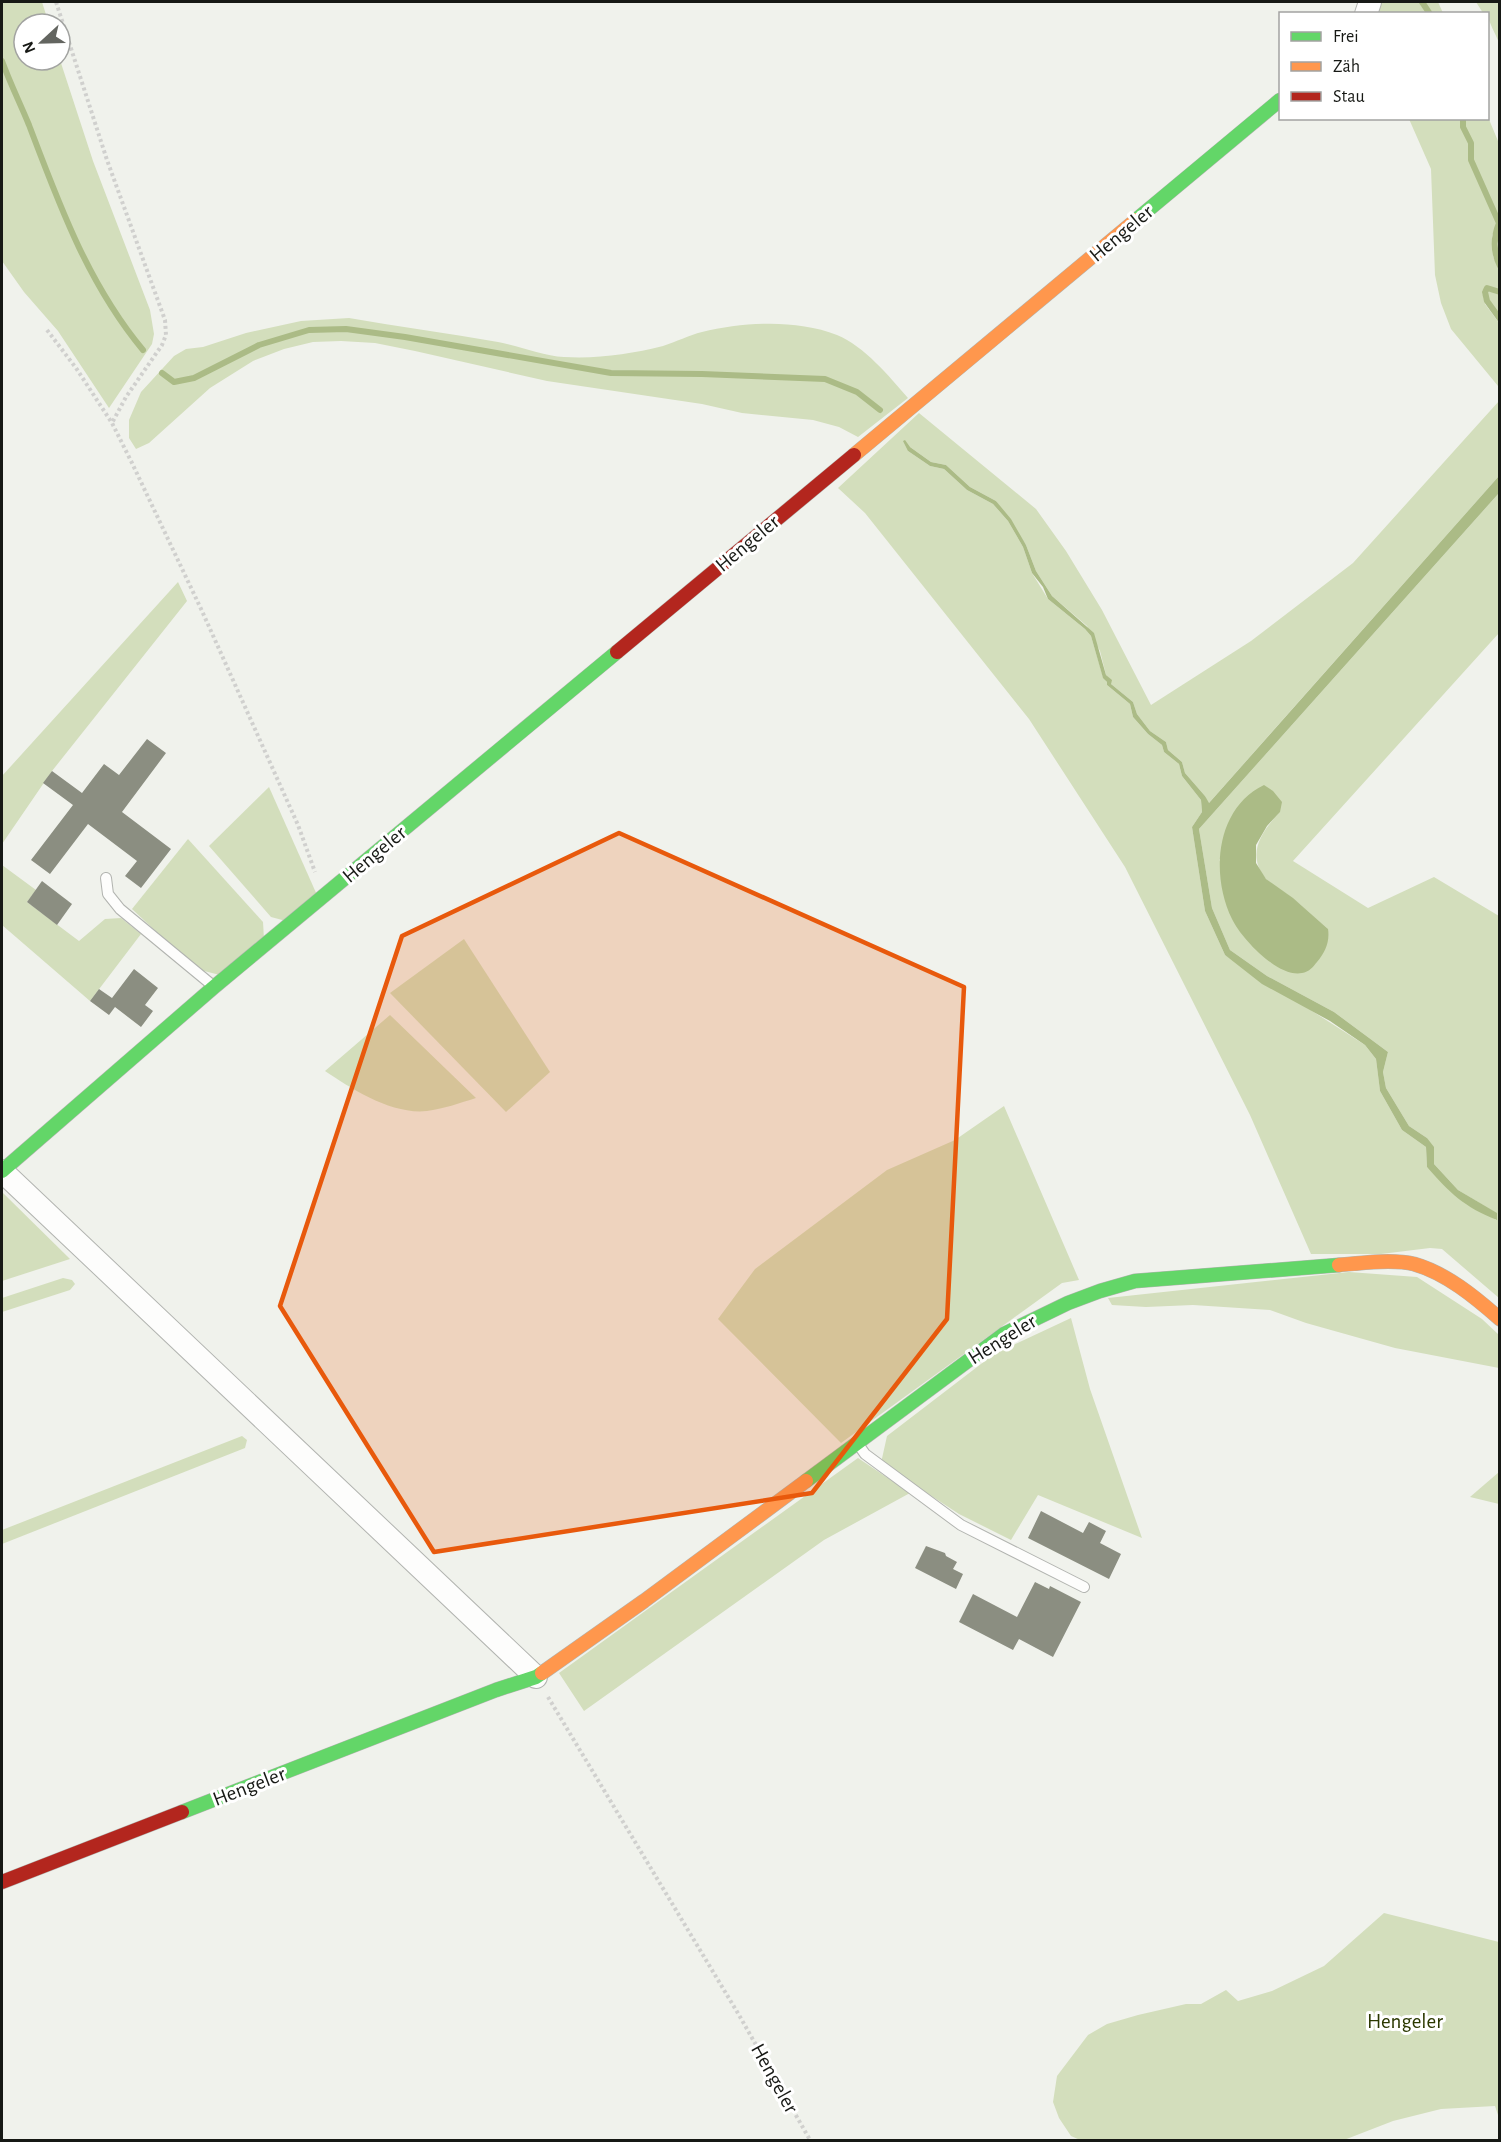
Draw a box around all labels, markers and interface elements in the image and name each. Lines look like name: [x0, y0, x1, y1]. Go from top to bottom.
north arrow: [12, 12, 72, 72]
legend: [1279, 12, 1489, 120]
text: Frei: [1333, 28, 1359, 46]
text: N: [20, 39, 39, 55]
text: Zäh: [1333, 58, 1360, 76]
text: Stau: [1333, 88, 1365, 106]
street label: Hengeler: [1085, 201, 1157, 266]
street label: Hengeler: [711, 511, 783, 576]
street label: Hengeler: [338, 822, 410, 887]
street label: Hengeler: [964, 1310, 1040, 1368]
street label: Hengeler: [210, 1763, 289, 1810]
park label: Hengeler: [1367, 2011, 1443, 2032]
street label: Hengeler: [747, 2040, 802, 2117]

